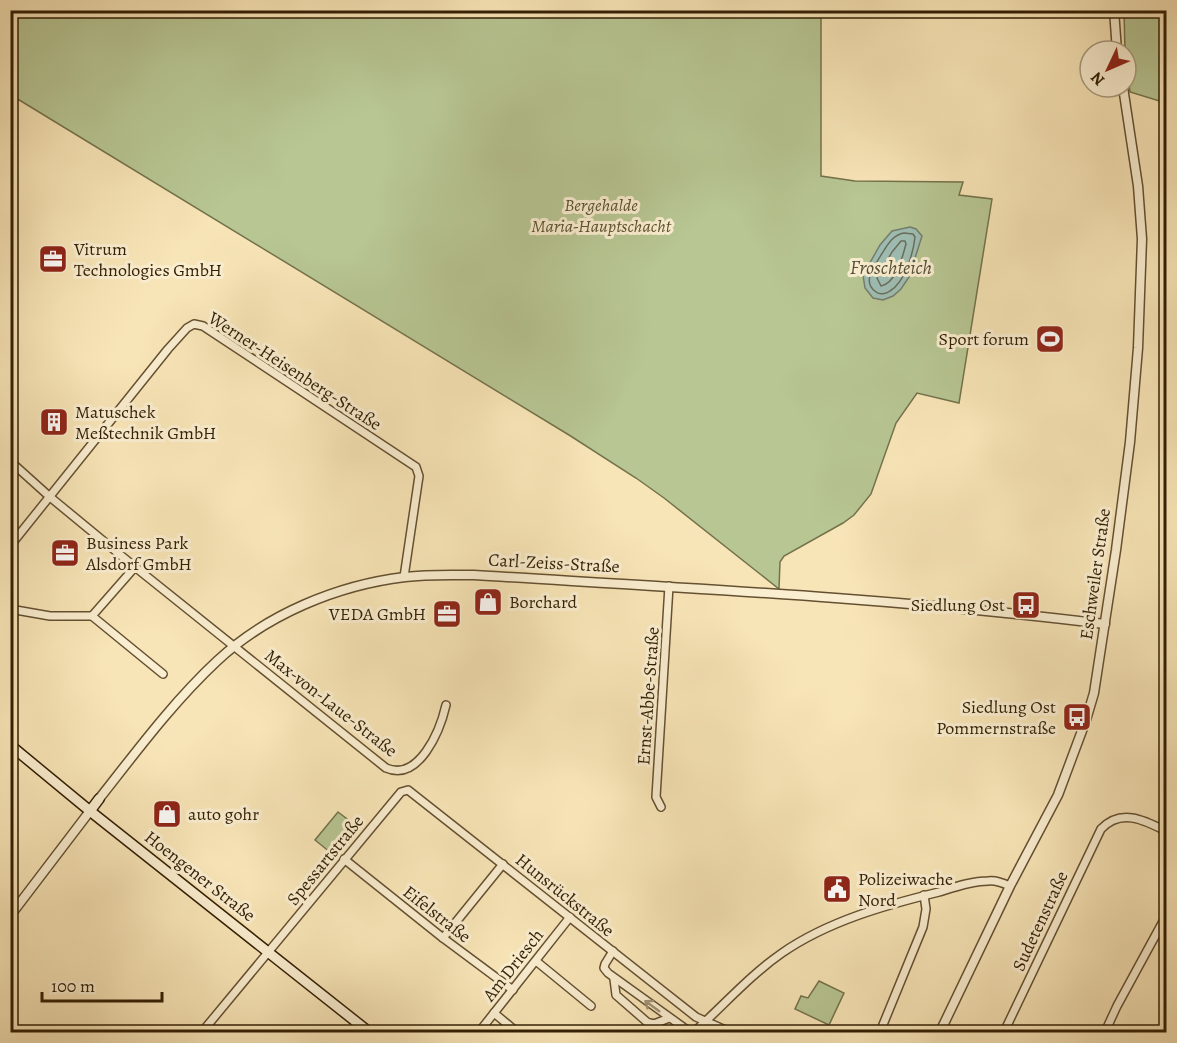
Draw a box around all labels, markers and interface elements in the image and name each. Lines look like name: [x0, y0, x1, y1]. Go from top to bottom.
north arrow: [1078, 39, 1138, 99]
text: N: [1086, 67, 1110, 91]
park label: Bergehalde Maria-Hauptschacht: [531, 193, 672, 238]
place label: Vitrum Technologies GmbH: [73, 237, 222, 282]
office icon: Vitrum Technologies GmbH: [37, 243, 69, 275]
water label: Froschteich: [850, 254, 932, 281]
street label: Werner-Heisenberg-Straße: [203, 305, 386, 436]
sports icon: Sport forum: [1034, 323, 1066, 355]
place label: Sport forum: [938, 327, 1029, 351]
place label: Matuschek Meßtechnik GmbH: [75, 400, 216, 445]
building icon: Matuschek Meßtechnik GmbH: [38, 406, 70, 438]
street label: Eschweiler Straße: [1074, 507, 1116, 641]
place label: Business Park Alsdorf GmbH: [85, 531, 192, 576]
office icon: Business Park Alsdorf GmbH: [49, 537, 81, 569]
street label: Carl-Zeiss-Straße: [488, 548, 620, 578]
shop icon: Borchard: [472, 586, 504, 618]
bus stop icon: Siedlung Ost: [1010, 589, 1042, 621]
place label: Borchard: [509, 590, 578, 614]
place label: Siedlung Ost: [911, 593, 1005, 617]
office icon: VEDA GmbH: [431, 598, 463, 630]
place label: VEDA GmbH: [328, 602, 426, 626]
street label: Ernst-Abbe-Straße: [631, 626, 665, 766]
street label: Max-von-Laue-Straße: [260, 644, 402, 762]
place label: Siedlung Ost Pommernstraße: [936, 695, 1056, 740]
bus stop icon: Siedlung Ost Pommernstraße: [1061, 701, 1093, 733]
shop icon: auto gohr: [151, 798, 183, 830]
place label: auto gohr: [188, 802, 259, 826]
street label: Spessartstraße: [281, 810, 369, 910]
street label: Hoengener Straße: [139, 825, 261, 927]
street label: Hunsrückstraße: [511, 848, 619, 942]
place label: Polizeiwache Nord: [858, 867, 953, 912]
street label: Sudetenstraße: [1006, 867, 1074, 975]
public building icon: Polizeiwache Nord: [821, 873, 853, 905]
street label: Eifelstraße: [398, 880, 476, 948]
street label: Am Driesch: [476, 923, 549, 1007]
scale bar: [42, 965, 162, 1003]
text: 100 m: [51, 974, 95, 998]
one-way arrow: [645, 1000, 661, 1012]

